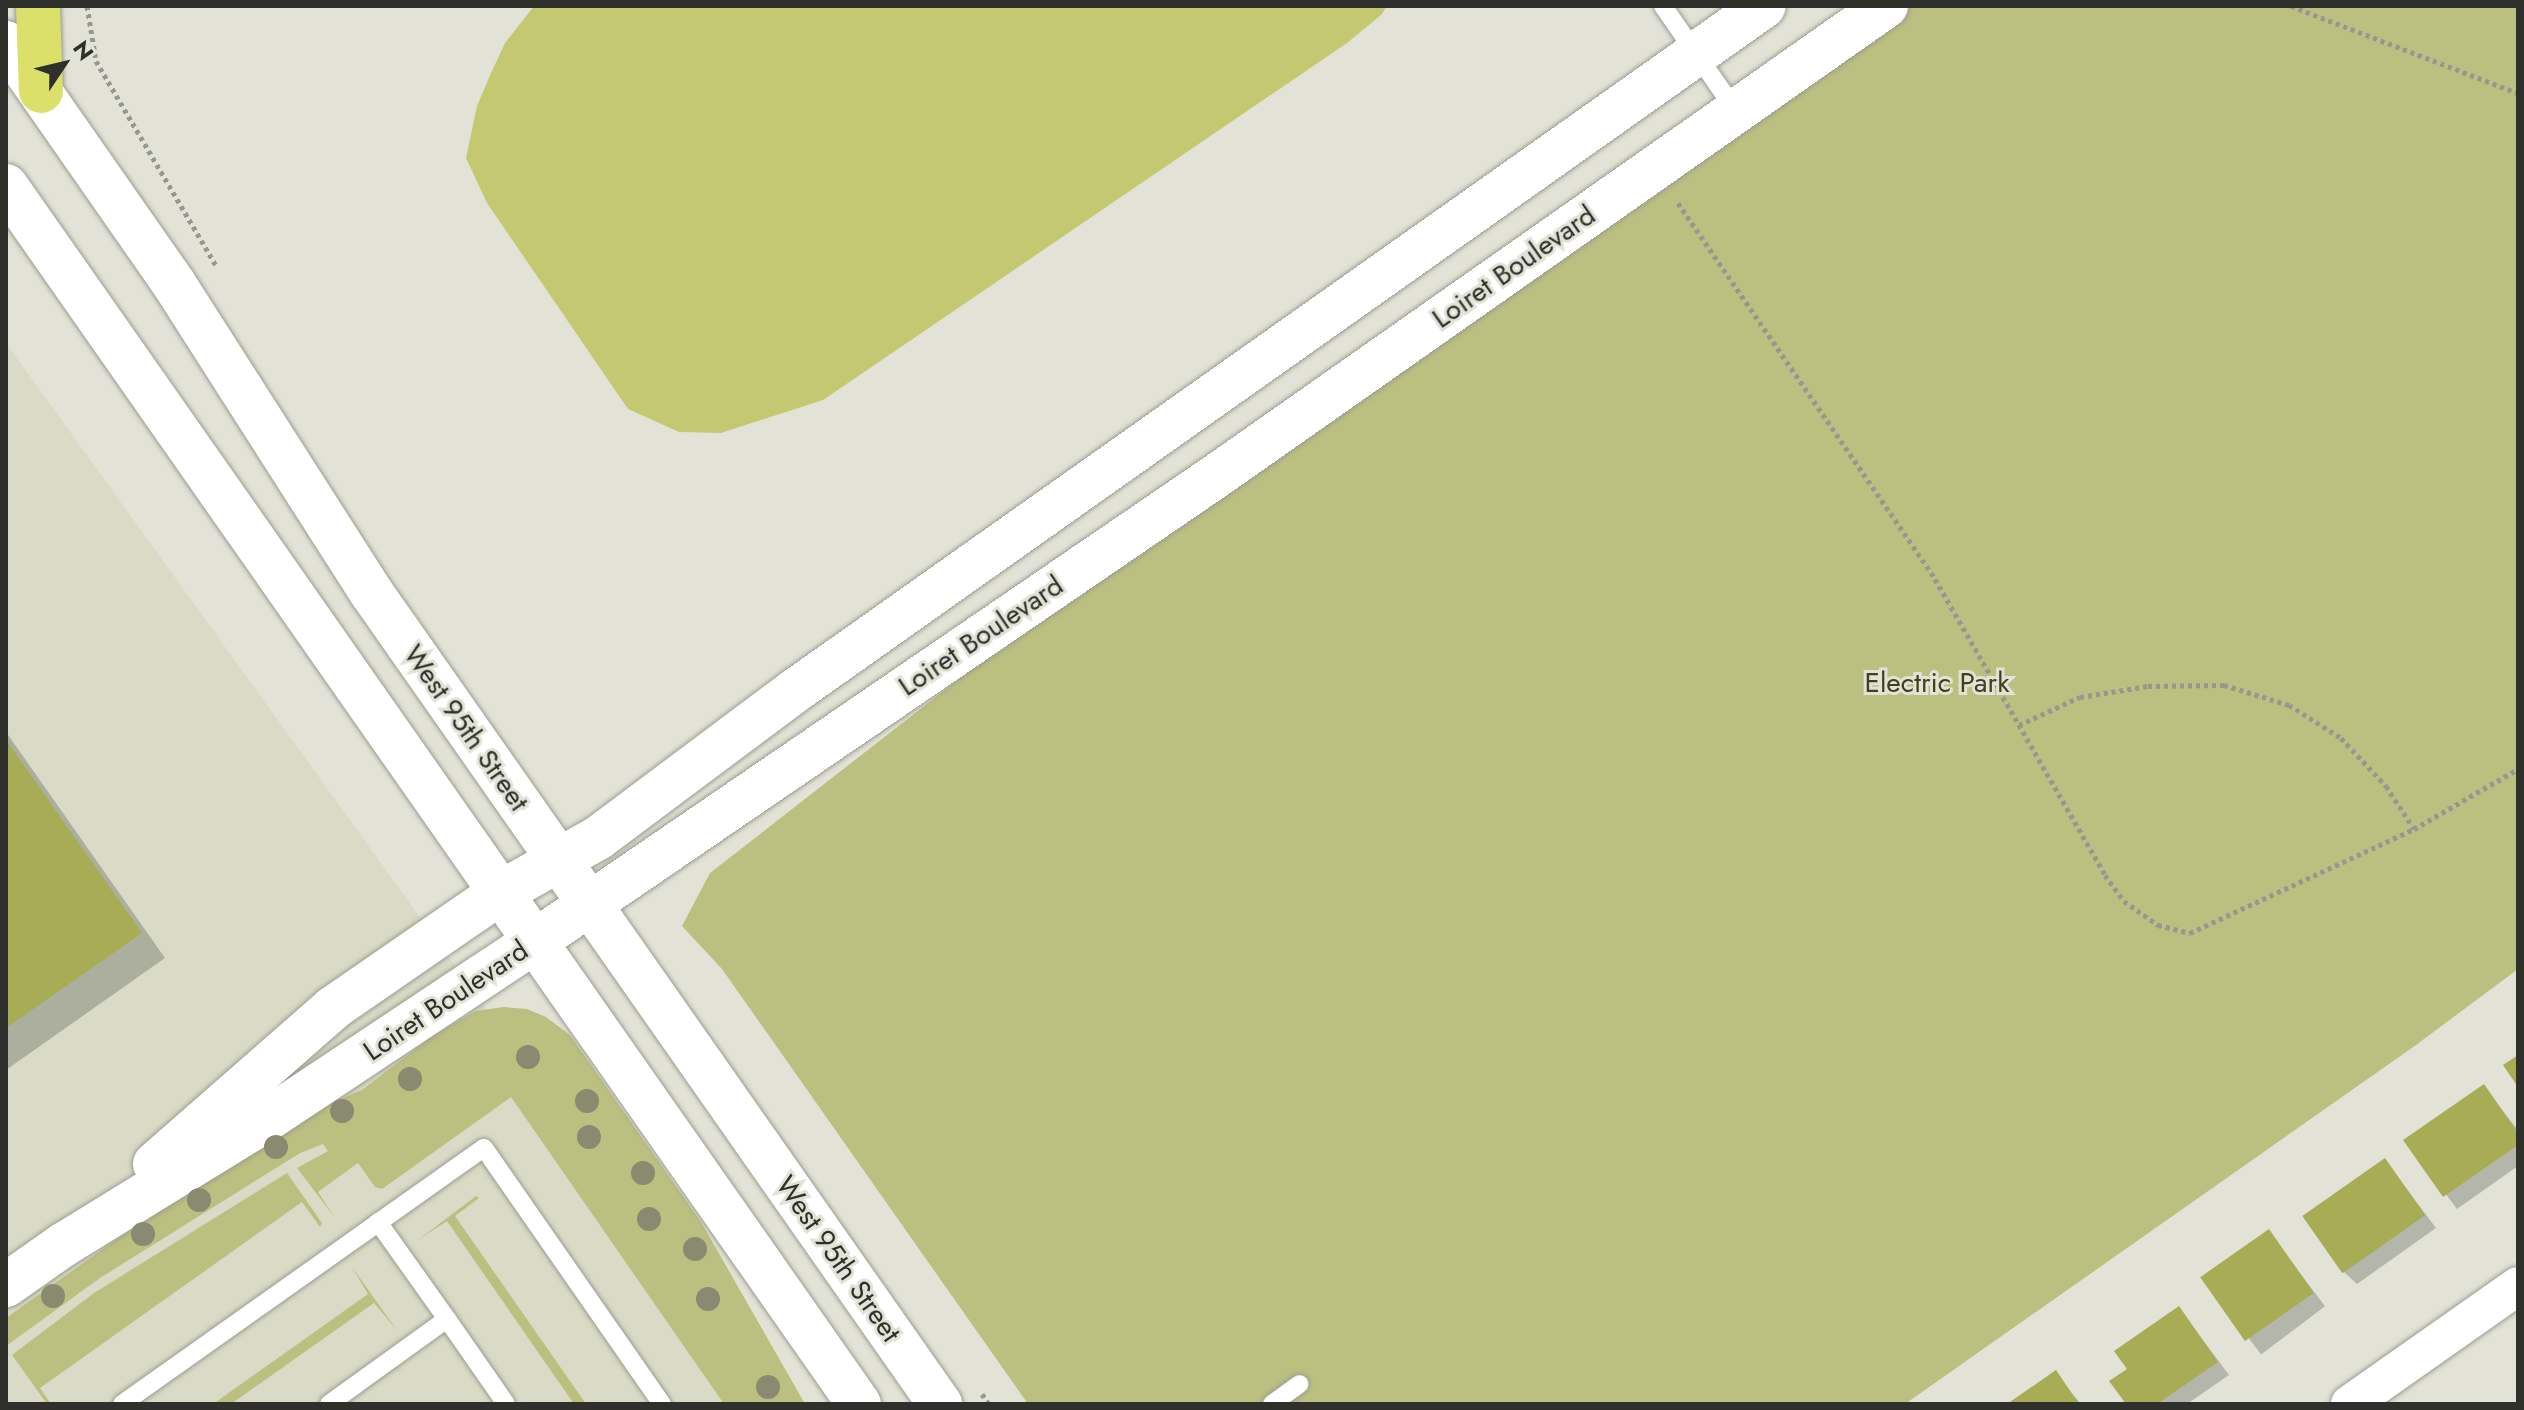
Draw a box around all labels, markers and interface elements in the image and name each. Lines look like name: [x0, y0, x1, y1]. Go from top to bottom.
north arrow: [24, 24, 104, 104]
text: N: [66, 34, 102, 67]
street label: Loiret Boulevard: [1426, 198, 1602, 336]
street label: Loiret Boulevard: [892, 569, 1070, 703]
street label: West 95th Street: [396, 639, 536, 817]
park label: Electric Park: [1865, 666, 2009, 700]
street label: Loiret Boulevard: [357, 934, 535, 1068]
street label: West 95th Street: [768, 1170, 908, 1348]

